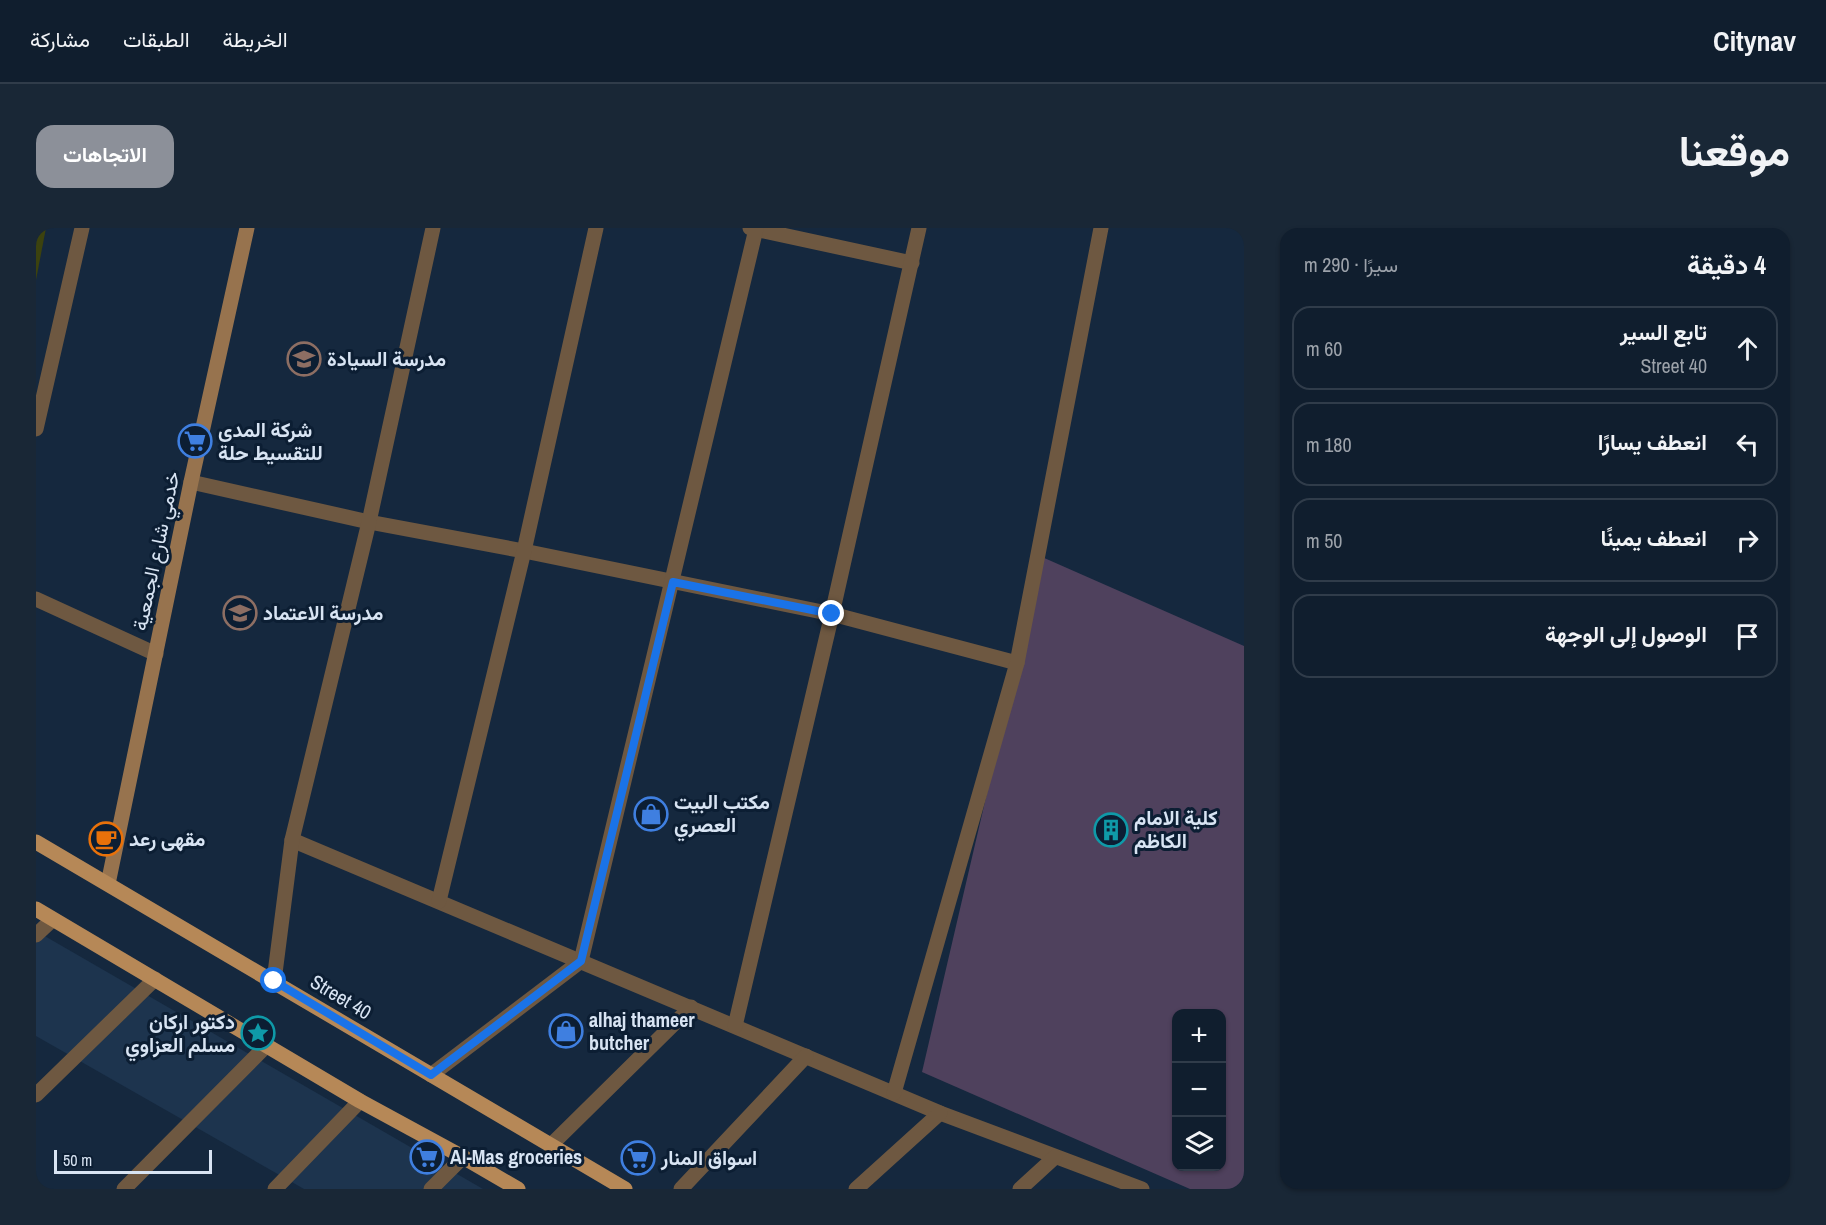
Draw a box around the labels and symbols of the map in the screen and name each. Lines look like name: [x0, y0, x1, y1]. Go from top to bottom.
school or university icon: مدرسة السيادة: [286, 341, 322, 377]
place label: مدرسة السيادة: [327, 345, 446, 372]
place label: شركة المدى للتقسيط حلة: [218, 416, 323, 466]
supermarket icon: شركة المدى للتقسيط حلة: [177, 423, 213, 459]
street label: خدمي شارع الجمعية: [125, 469, 189, 634]
school or university icon: مدرسة الاعتماد: [222, 595, 258, 631]
place label: مدرسة الاعتماد: [263, 599, 383, 626]
route end: [818, 600, 844, 626]
place label: مكتب البيت العصري: [674, 788, 770, 842]
shop icon: مكتب البيت العصري: [633, 796, 669, 832]
place label: كلية الامام الكاظم: [1134, 804, 1218, 854]
building icon: كلية الامام الكاظم: [1093, 812, 1129, 848]
cafe icon: مقهى رعد: [88, 821, 124, 857]
place label: مقهى رعد: [129, 825, 206, 852]
route start: [260, 967, 286, 993]
street label: Street 40: [306, 968, 377, 1025]
place label: alhaj thameer butcher: [589, 1006, 695, 1056]
place label: دكتور اركان مسلم العزاوي: [125, 1008, 235, 1062]
shop icon: alhaj thameer butcher: [548, 1013, 584, 1049]
place icon: دكتور اركان مسلم العزاوي: [240, 1015, 276, 1051]
supermarket icon: Al-Mas groceries: [409, 1139, 445, 1175]
supermarket icon: اسواق المنار: [620, 1140, 656, 1176]
place label: Al-Mas groceries: [450, 1143, 582, 1170]
place label: اسواق المنار: [660, 1144, 757, 1171]
scale bar: [54, 1147, 212, 1174]

